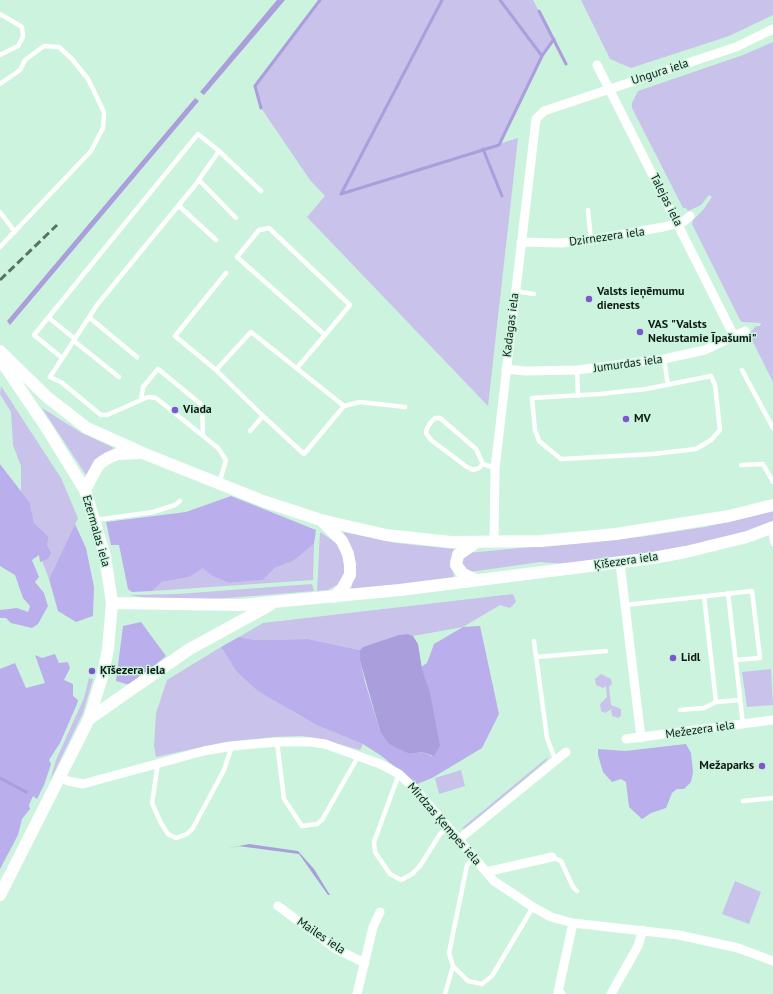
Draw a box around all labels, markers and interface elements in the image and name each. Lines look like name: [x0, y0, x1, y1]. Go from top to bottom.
street label: Ungura iela: [630, 56, 690, 88]
street label: Talejas iela: [647, 171, 685, 229]
street label: Dzirnezera iela: [568, 225, 646, 249]
place label: Valsts ieņēmumu dienests: [597, 285, 685, 313]
street label: Kadagas iela: [500, 292, 522, 358]
marker: Valsts ieņēmumu dienests: [584, 294, 594, 304]
place label: VAS "Valsts Nekustamie Īpašumi": [648, 318, 757, 346]
marker: VAS "Valsts Nekustamie Īpašumi": [635, 327, 645, 337]
street label: Jumurdas iela: [592, 352, 664, 376]
place label: Viada: [183, 403, 212, 417]
marker: Viada: [170, 405, 180, 415]
place label: MV: [634, 412, 651, 426]
marker: MV: [621, 414, 631, 424]
street label: Ezermalas iela: [79, 493, 113, 569]
street label: Ķīšezera iela: [593, 549, 659, 573]
place label: Lidl: [681, 651, 700, 665]
marker: Lidl: [668, 653, 678, 663]
place label: Ķīšezera iela: [100, 664, 165, 678]
marker: Ķīšezera iela: [87, 666, 97, 676]
street label: Mežezera iela: [664, 718, 736, 742]
place label: Mežaparks: [699, 759, 754, 773]
marker: Mežaparks: [757, 761, 767, 771]
street label: Mirdzas Ķempes iela: [404, 780, 484, 868]
street label: Mailes iela: [294, 915, 348, 957]

